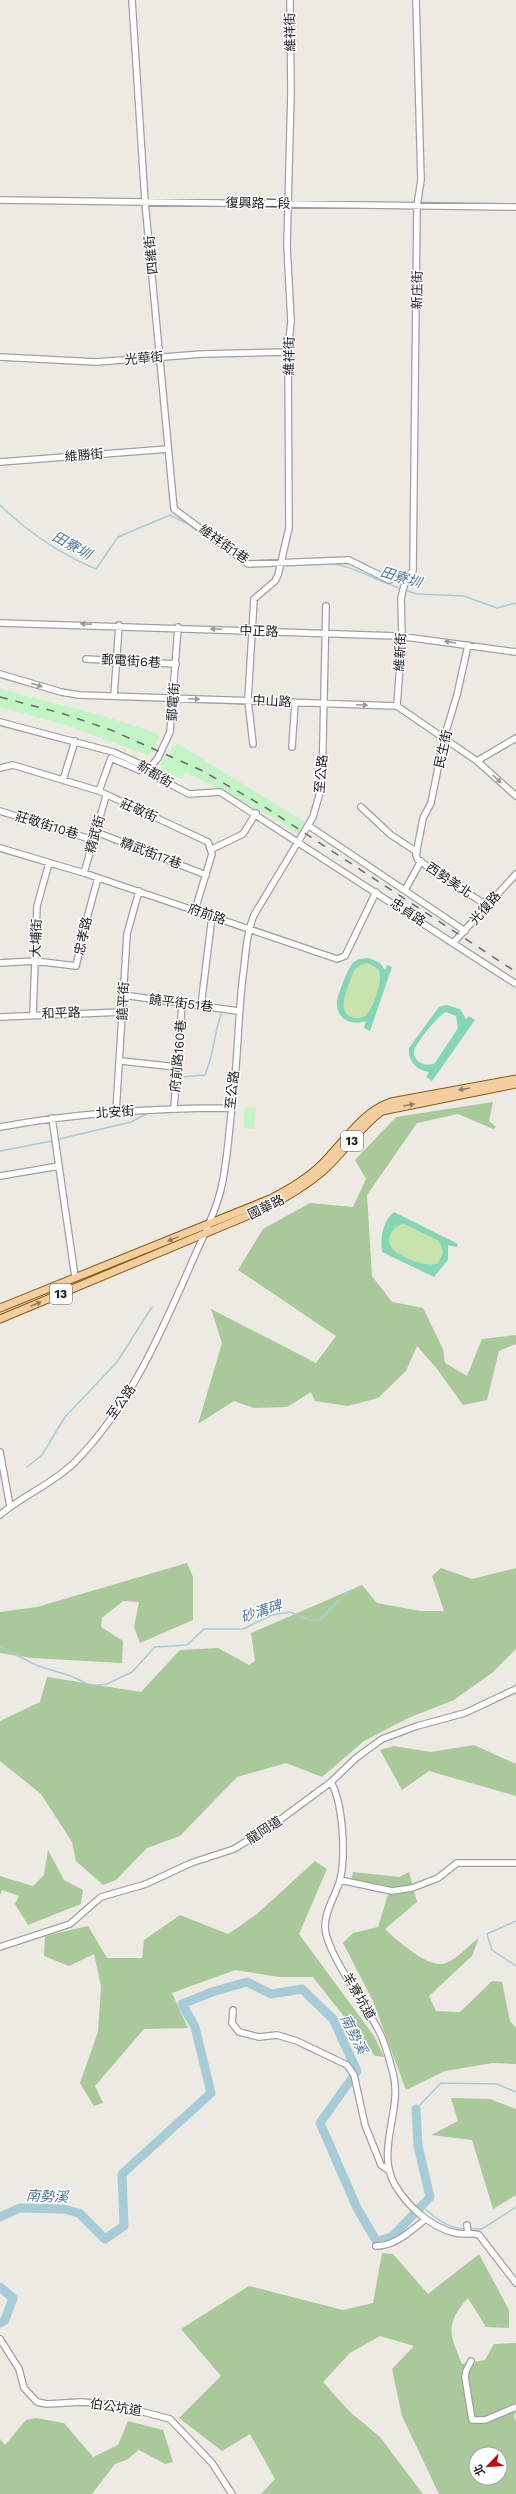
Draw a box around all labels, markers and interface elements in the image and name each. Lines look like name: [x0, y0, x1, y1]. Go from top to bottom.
street label: 維祥街: [282, 12, 298, 52]
street label: 復興路二段: [225, 195, 291, 211]
street label: 四維街: [142, 235, 160, 275]
street label: 新庄街: [409, 270, 425, 310]
street label: 維祥街: [281, 336, 297, 376]
street label: 光華街: [124, 349, 164, 367]
street label: 維勝街: [64, 446, 104, 464]
street label: 維祥街1巷: [196, 521, 252, 567]
water label: 田寮圳: [50, 528, 96, 563]
water label: 田寮圳: [379, 563, 425, 591]
one-way arrow: [80, 621, 92, 628]
street label: 中正路: [239, 623, 279, 639]
one-way arrow: [209, 626, 222, 632]
street label: 維新街: [391, 632, 409, 672]
one-way arrow: [444, 639, 456, 645]
street label: 郵電街6巷: [101, 652, 161, 670]
one-way arrow: [32, 682, 44, 688]
street label: 郵電街: [164, 682, 182, 722]
street label: 中山路: [252, 692, 292, 710]
one-way arrow: [188, 696, 201, 702]
one-way arrow: [356, 702, 369, 708]
street label: 民生街: [431, 728, 455, 770]
street label: 至公路: [312, 754, 330, 794]
street label: 新都街: [134, 758, 176, 790]
one-way arrow: [491, 774, 502, 783]
street label: 莊敬街: [118, 795, 160, 825]
street label: 莊敬街10巷: [14, 808, 80, 842]
street label: 精武街: [82, 813, 108, 855]
street label: 精武街17巷: [118, 834, 184, 872]
street label: 西勢美北: [423, 859, 475, 901]
street label: 光復路: [467, 888, 503, 928]
street label: 忠貞路: [388, 895, 428, 929]
street label: 府前路: [186, 901, 228, 927]
street label: 忠孝路: [71, 915, 95, 957]
street label: 大埔街: [28, 918, 44, 958]
street label: 饒平街: [114, 981, 132, 1021]
street label: 饒平街51巷: [148, 992, 214, 1014]
street label: 和平路: [41, 1005, 81, 1021]
street label: 府前路160巷: [167, 1019, 189, 1093]
street label: 至公路: [223, 1070, 241, 1110]
one-way arrow: [458, 1086, 470, 1092]
one-way arrow: [403, 1102, 415, 1108]
street label: 北安街: [95, 1103, 135, 1121]
road number: 13: [341, 1131, 363, 1151]
street label: 國華路: [245, 1192, 287, 1222]
one-way arrow: [167, 1236, 179, 1242]
road number: 13: [50, 1284, 72, 1304]
one-way arrow: [30, 1301, 42, 1308]
street label: 至公路: [104, 1382, 138, 1422]
water label: 砂溝碑: [239, 1596, 285, 1625]
street label: 龍岡道: [244, 1813, 284, 1847]
street label: 羊寮坑道: [340, 1970, 378, 2022]
water label: 南勢溪: [337, 2012, 372, 2058]
water label: 南勢溪: [26, 2187, 70, 2205]
street label: 伯公坑道: [89, 2396, 143, 2418]
north arrow: [468, 2446, 508, 2486]
text: 北: [471, 2462, 488, 2478]

